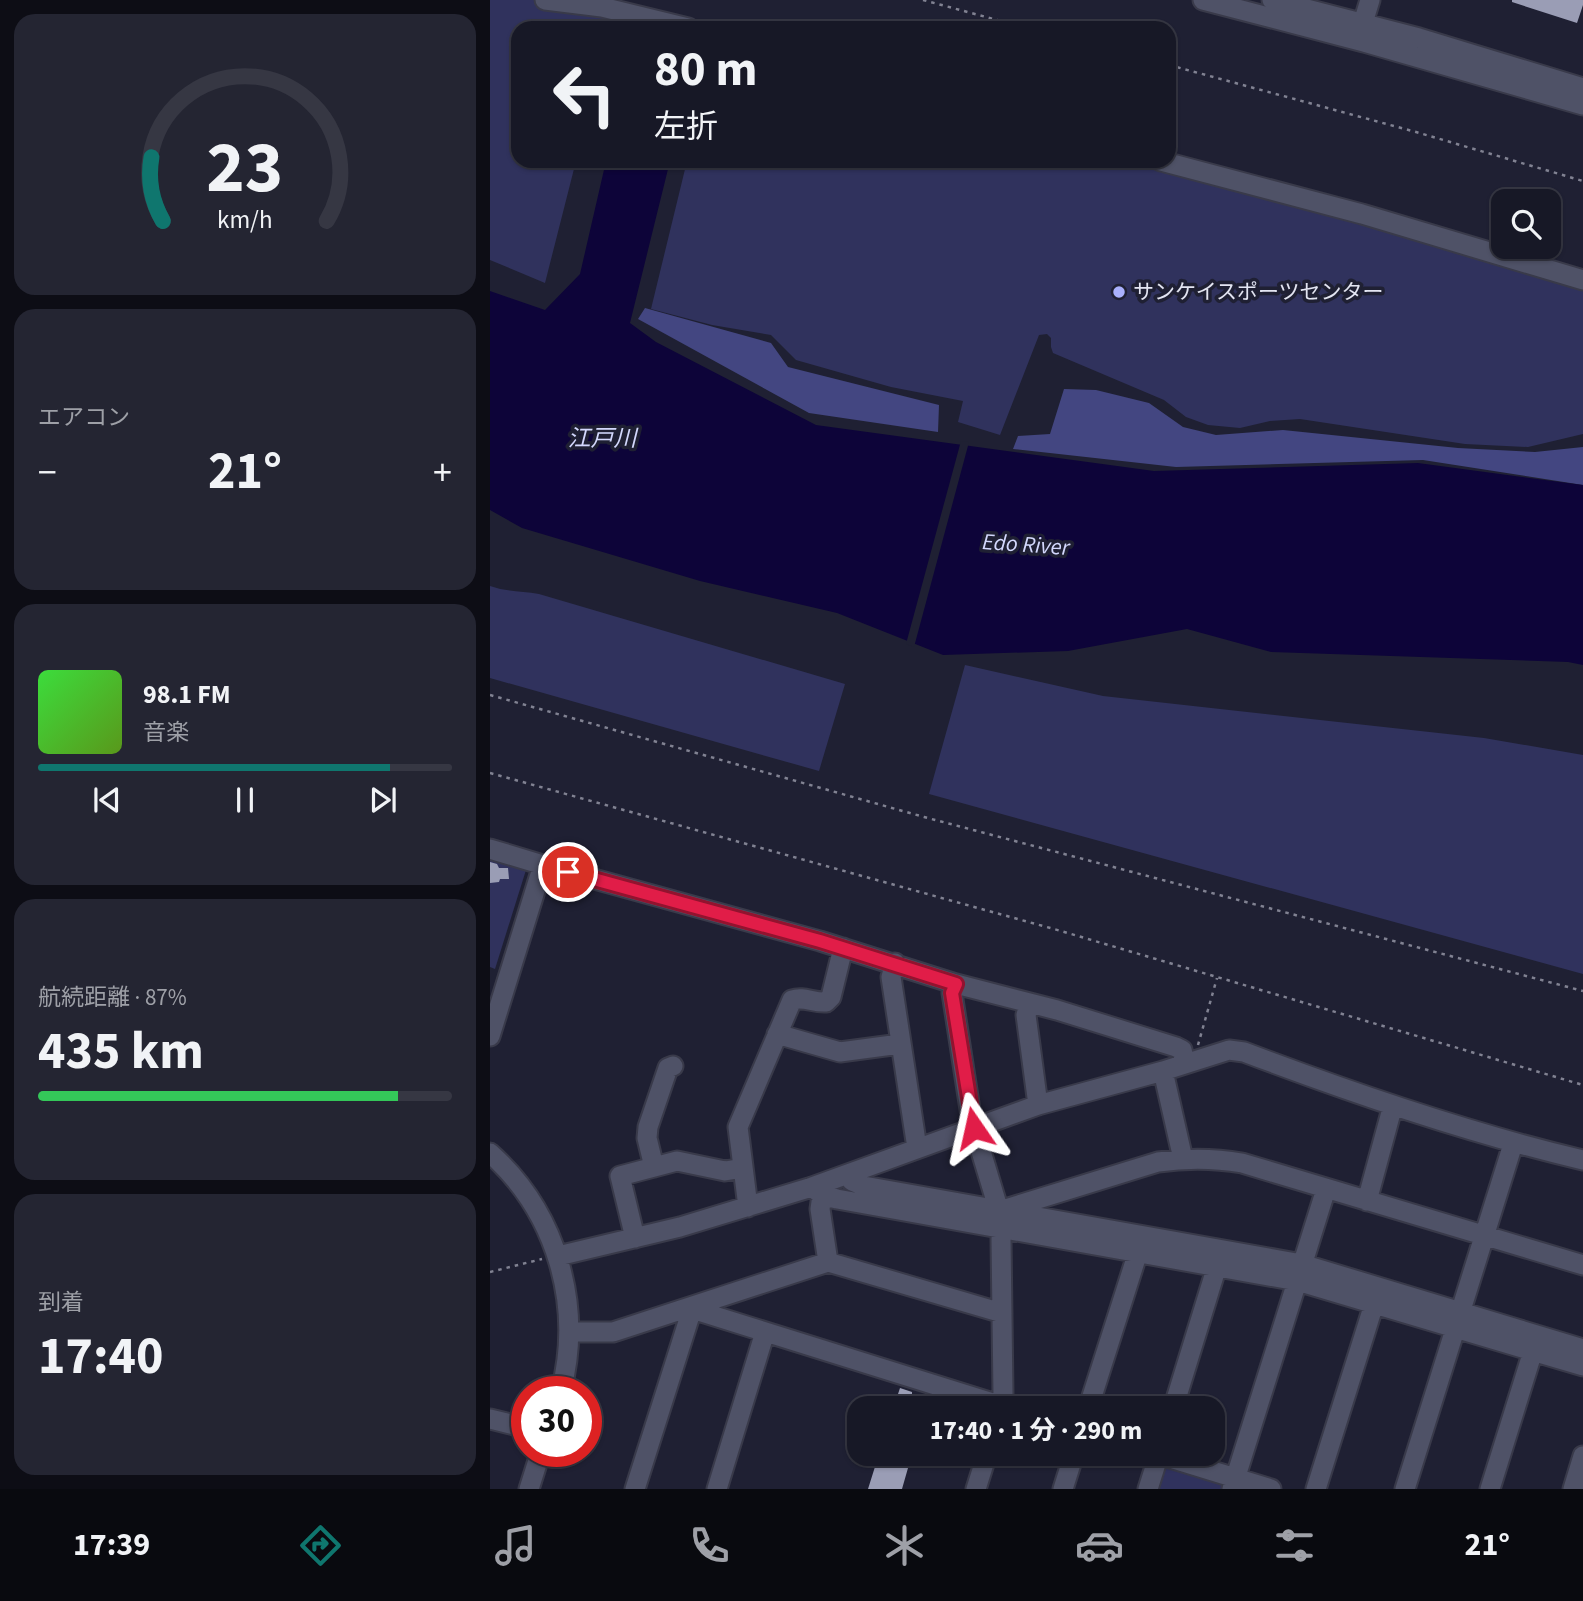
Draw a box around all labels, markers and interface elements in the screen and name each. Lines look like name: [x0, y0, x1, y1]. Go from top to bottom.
text: 80 m: [654, 35, 758, 105]
icon: left: [539, 49, 630, 140]
text: 左折: [654, 104, 718, 150]
text: 23: [207, 116, 283, 220]
map controls: [1491, 189, 1561, 259]
button: search: [1491, 189, 1561, 259]
text: km/h: [217, 201, 273, 237]
place label: サンケイスポーツセンター: [1133, 277, 1384, 307]
marker: サンケイスポーツセンター: [1111, 284, 1127, 300]
text: エアコン: [38, 401, 130, 434]
water label: 江戸川: [568, 422, 640, 455]
text: 21°: [208, 435, 282, 509]
text: −: [38, 446, 57, 500]
text: +: [433, 446, 452, 500]
water label: Edo River: [981, 525, 1072, 564]
text: 98.1 FM: [143, 676, 231, 713]
text: 音楽: [143, 716, 189, 749]
icon: previous: [88, 781, 126, 819]
icon: pause: [226, 781, 264, 819]
icon: next: [364, 781, 402, 819]
pin: [538, 842, 598, 902]
icon: arrive: [549, 853, 587, 891]
text: 航続距離 · 87%: [38, 981, 187, 1014]
text: 435 km: [38, 1015, 204, 1089]
position arrow: [937, 1091, 1011, 1165]
text: 到着: [38, 1286, 84, 1319]
text: 17:40: [38, 1320, 163, 1394]
speed limit sign: 30: [511, 1376, 602, 1467]
text: 17:40 · 1 分 · 290 m: [930, 1412, 1142, 1449]
icon: directions: [296, 1521, 345, 1570]
icon: music: [491, 1521, 540, 1570]
icon: phone: [685, 1521, 734, 1570]
icon: climate: [880, 1521, 929, 1570]
icon: car: [1075, 1521, 1124, 1570]
icon: filters: [1270, 1521, 1319, 1570]
text: 17:39: [73, 1522, 150, 1568]
text: 21°: [1465, 1522, 1510, 1568]

